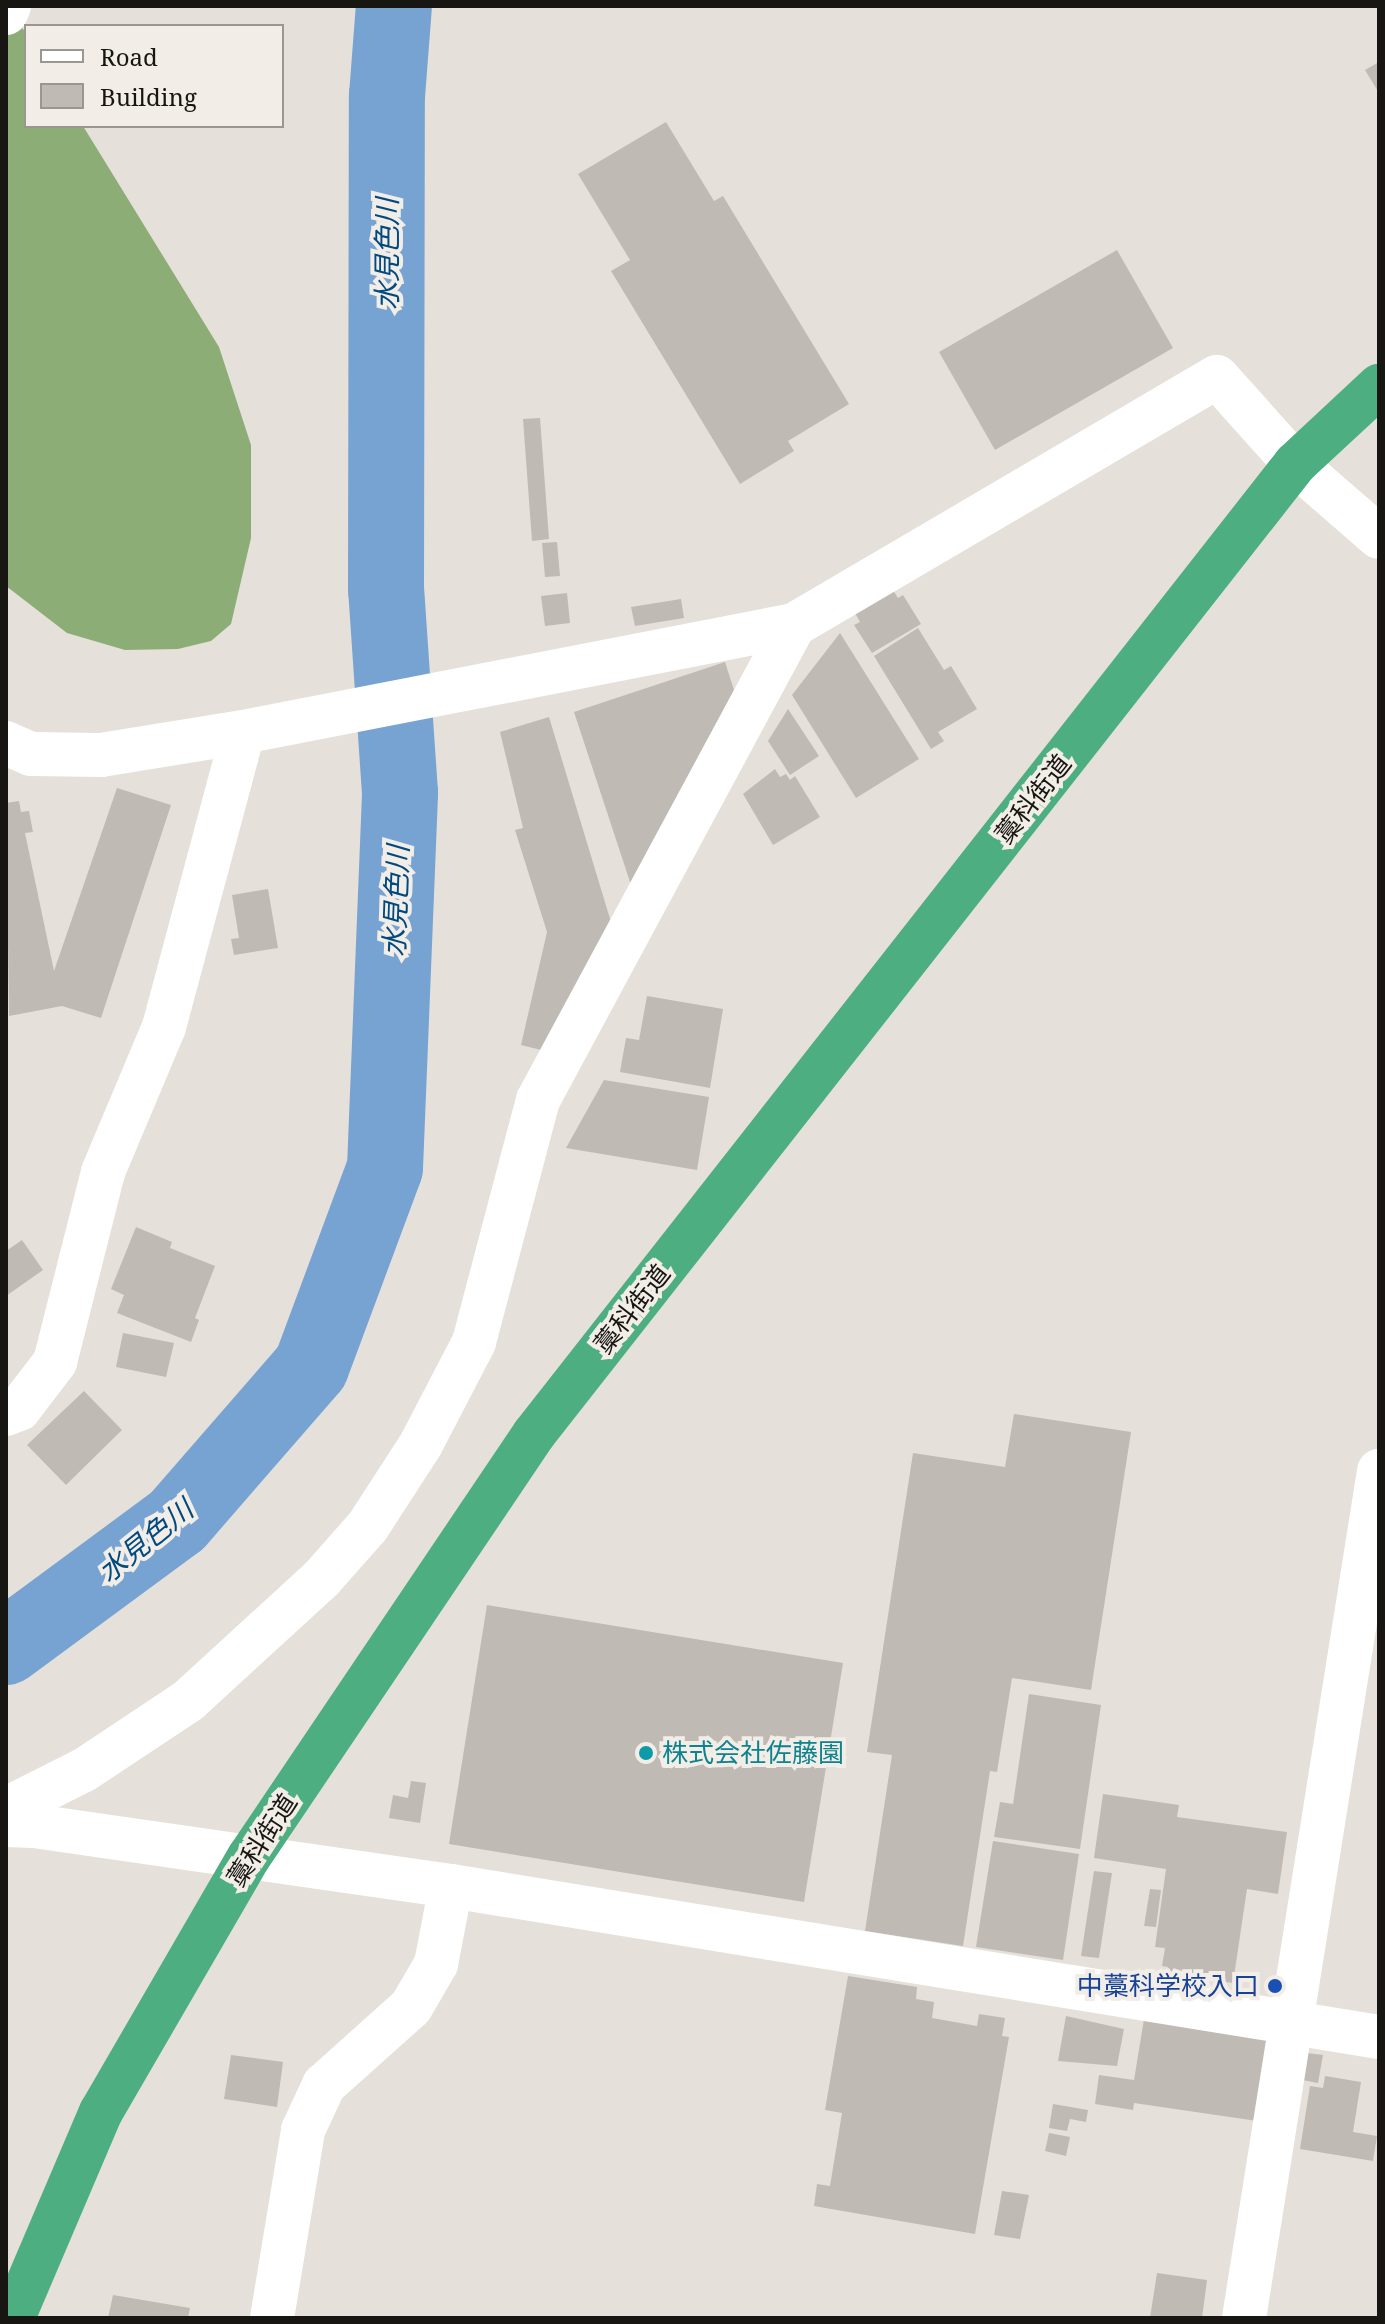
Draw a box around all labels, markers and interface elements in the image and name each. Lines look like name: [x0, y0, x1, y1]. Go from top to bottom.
legend: [24, 24, 284, 128]
text: Road: [100, 40, 158, 73]
text: Building: [100, 80, 197, 113]
water label: 水見色川: [369, 198, 403, 310]
street label: 藁科街道: [989, 748, 1077, 850]
water label: 水見色川: [376, 844, 414, 958]
street label: 藁科街道: [588, 1258, 676, 1360]
water label: 水見色川: [91, 1492, 199, 1588]
place label: 株式会社佐藤園: [662, 1737, 844, 1769]
marker: 株式会社佐藤園: [637, 1744, 655, 1762]
street label: 藁科街道: [221, 1788, 303, 1892]
place label: 中藁科学校入口: [1077, 1970, 1259, 2002]
marker: 中藁科学校入口: [1266, 1977, 1284, 1995]

